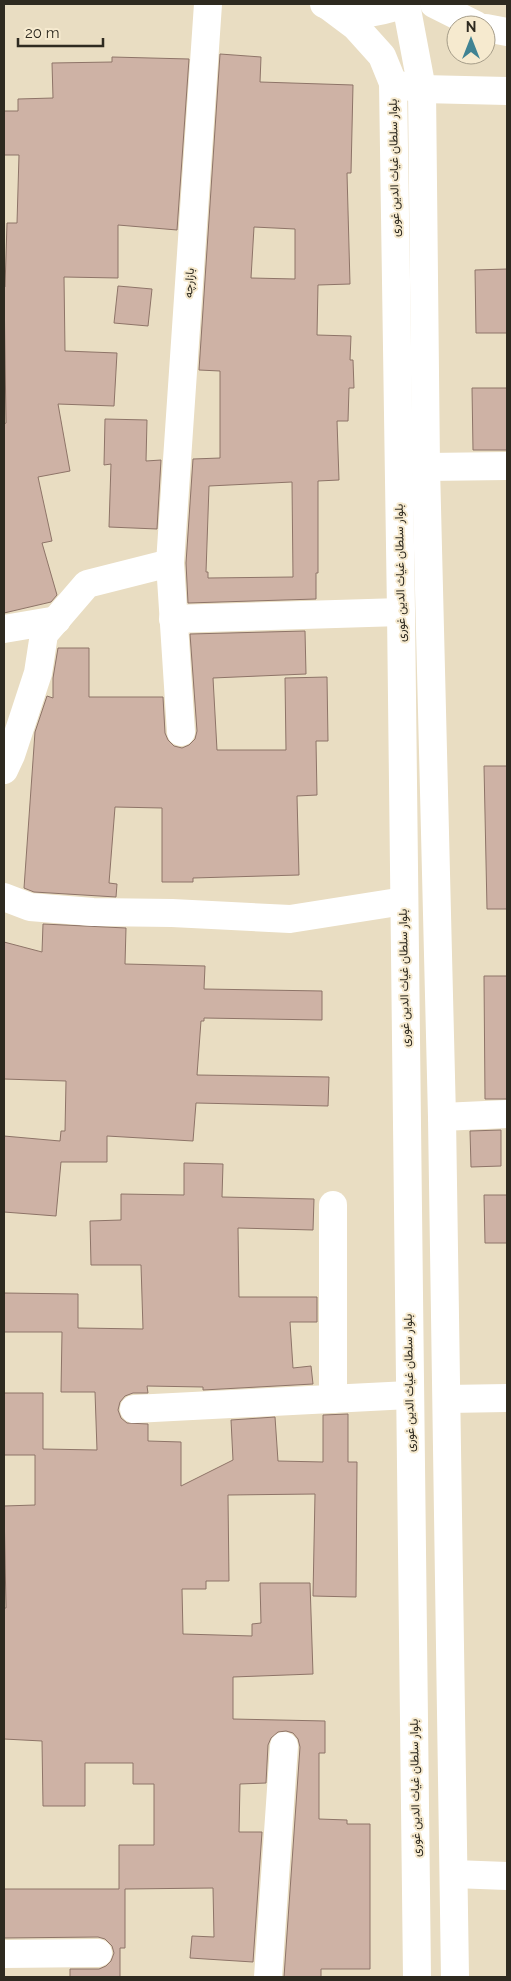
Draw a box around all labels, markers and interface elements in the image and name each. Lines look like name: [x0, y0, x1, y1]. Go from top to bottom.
scale bar: [18, 15, 102, 47]
north arrow: [446, 15, 496, 65]
text: N: [466, 19, 476, 35]
text: 20 m: [25, 24, 60, 42]
street label: بلوار سلطان غیاث الدین غوری: [386, 99, 403, 237]
street label: بازارچه: [181, 267, 198, 299]
street label: بلوار سلطان غیاث الدین غوری: [392, 504, 409, 642]
street label: بلوار سلطان غیاث الدین غوری: [396, 909, 413, 1047]
street label: بلوار سلطان غیاث الدین غوری: [401, 1314, 418, 1452]
street label: بلوار سلطان غیاث الدین غوری: [407, 1719, 424, 1857]

